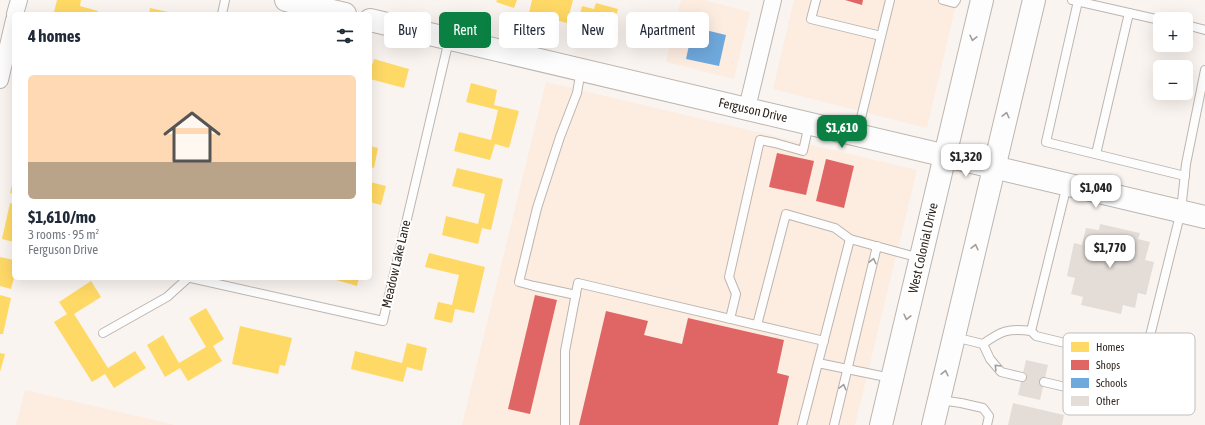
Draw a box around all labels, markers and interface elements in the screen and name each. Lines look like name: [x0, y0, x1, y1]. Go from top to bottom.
chip: Buy: [384, 12, 431, 48]
chip: Rent: [439, 12, 491, 48]
chip: Filters: [499, 12, 559, 48]
chip: New: [567, 12, 618, 48]
chip: Apartment: [626, 12, 709, 48]
map controls: [1153, 12, 1193, 100]
button: +: [1153, 12, 1193, 52]
icon: filters: [334, 25, 356, 47]
text: 4 homes: [28, 26, 81, 46]
one-way arrow: [969, 35, 977, 41]
button: −: [1153, 60, 1193, 100]
street label: Ferguson Drive: [717, 95, 789, 125]
icon: home: [156, 101, 228, 173]
one-way arrow: [1002, 112, 1010, 119]
pin: $1,610: [809, 115, 875, 149]
text: $1,610: [826, 120, 858, 135]
pin: $1,320: [933, 144, 999, 178]
text: $1,320: [950, 149, 982, 164]
pin: $1,040: [1063, 175, 1129, 209]
text: $1,040: [1080, 180, 1112, 195]
street label: West Colonial Drive: [905, 201, 941, 295]
text: $1,610/mo: [28, 207, 96, 227]
street label: Meadow Lake Lane: [379, 218, 413, 309]
text: 3 rooms · 95 m²: [28, 227, 99, 242]
pin: $1,770: [1077, 235, 1143, 269]
text: $1,770: [1094, 240, 1126, 255]
text: Ferguson Drive: [28, 242, 98, 257]
one-way arrow: [971, 244, 979, 250]
one-way arrow: [869, 257, 877, 264]
one-way arrow: [903, 313, 911, 320]
legend: [1063, 333, 1195, 415]
text: Homes: [1096, 341, 1124, 353]
text: Shops: [1096, 359, 1120, 371]
one-way arrow: [994, 364, 1002, 372]
one-way arrow: [941, 370, 949, 377]
text: Schools: [1096, 377, 1127, 389]
one-way arrow: [838, 384, 847, 391]
text: Other: [1096, 395, 1120, 407]

